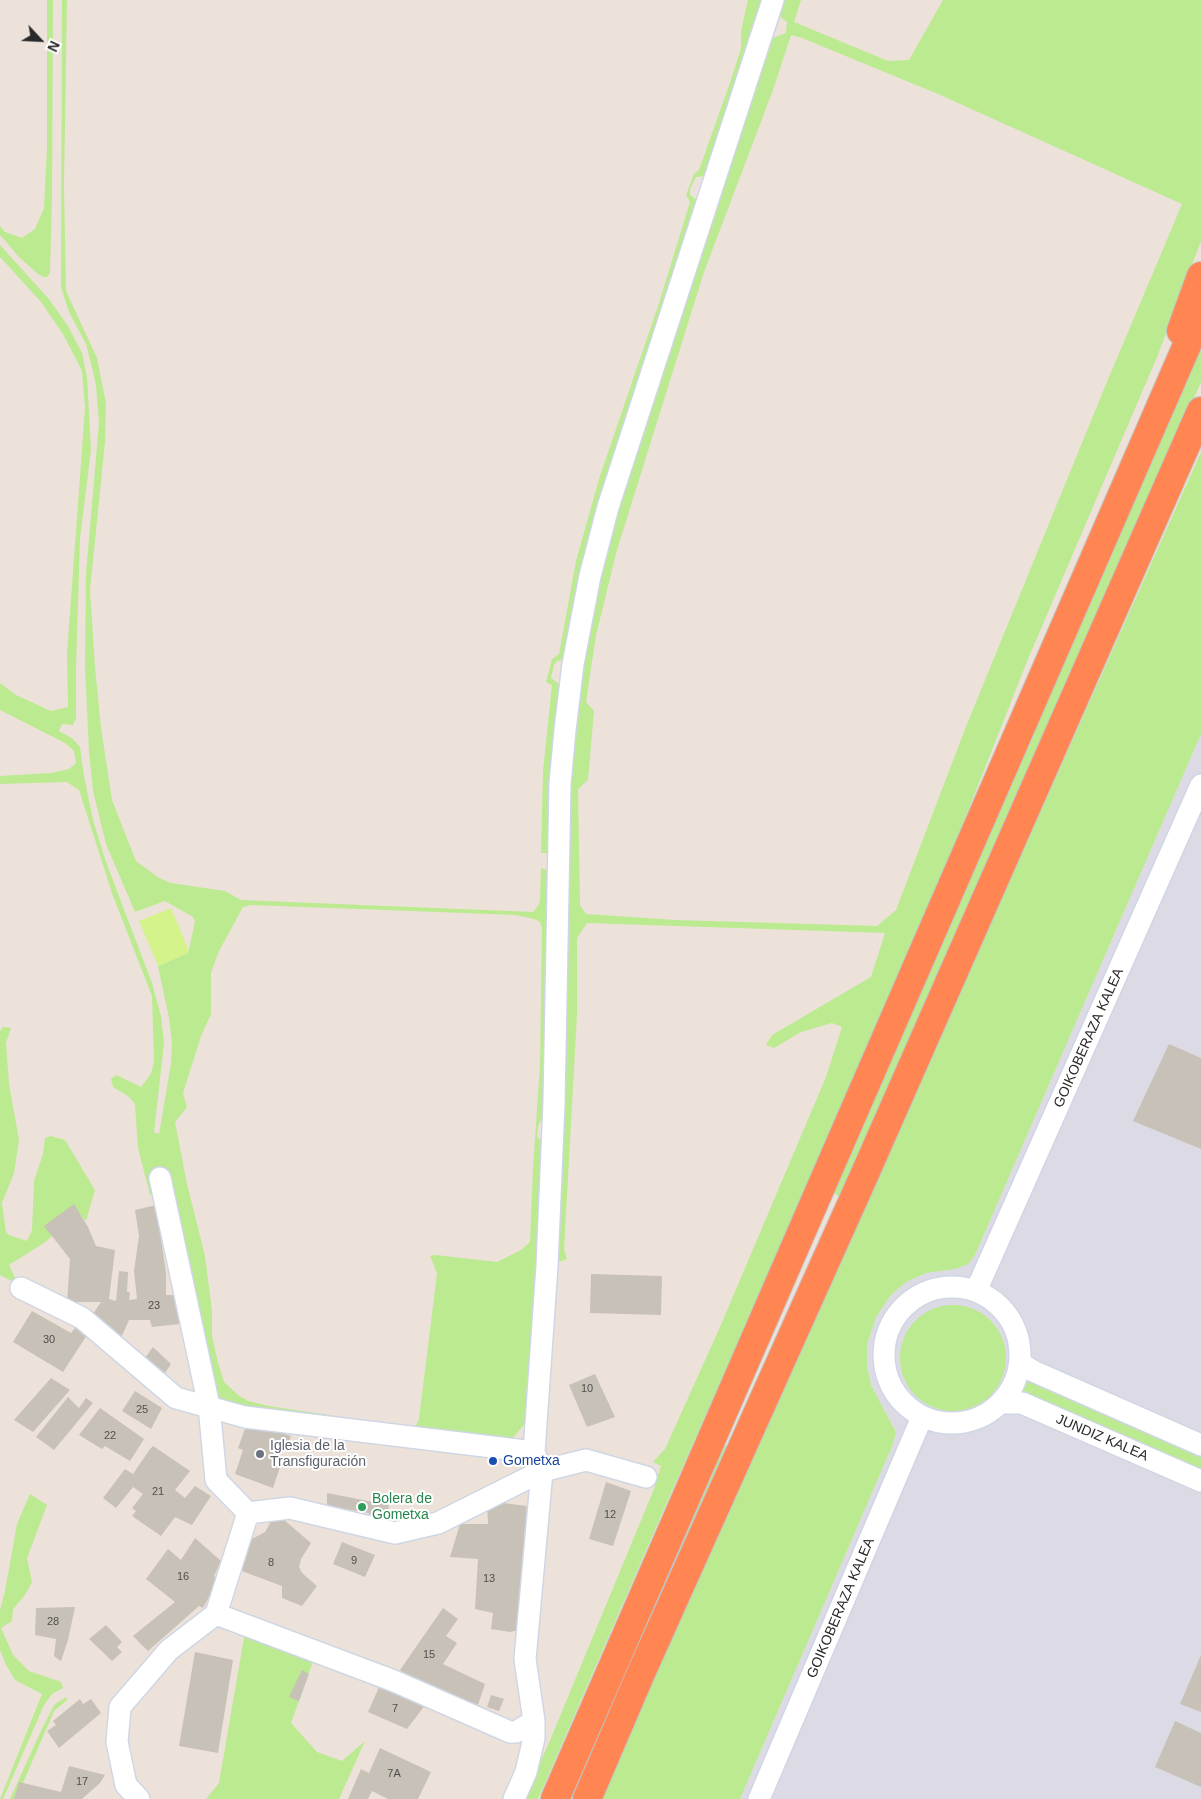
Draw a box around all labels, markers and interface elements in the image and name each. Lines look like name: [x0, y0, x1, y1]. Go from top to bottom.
north arrow: [15, 15, 65, 65]
text: N: [44, 38, 63, 54]
street label: GOIKOBERAZA KALEA: [1051, 966, 1127, 1110]
house number: 23: [148, 1299, 160, 1313]
house number: 30: [43, 1333, 55, 1347]
house number: 10: [581, 1382, 593, 1396]
house number: 25: [136, 1403, 148, 1417]
street label: JUNDIZ KALEA: [1053, 1411, 1151, 1465]
house number: 22: [104, 1429, 116, 1443]
place label: Iglesia de la Transfiguración: [270, 1438, 366, 1470]
marker: Iglesia de la Transfiguración: [254, 1448, 266, 1460]
place label: Gometxa: [503, 1453, 560, 1469]
marker: Gometxa: [487, 1455, 499, 1467]
house number: 21: [152, 1485, 164, 1499]
place label: Bolera de Gometxa: [372, 1491, 432, 1524]
marker: Bolera de Gometxa: [356, 1501, 368, 1513]
house number: 12: [604, 1508, 616, 1522]
street label: GOIKOBERAZA KALEA: [804, 1535, 878, 1681]
house number: 9: [351, 1554, 357, 1568]
house number: 8: [268, 1556, 274, 1570]
house number: 16: [177, 1570, 189, 1584]
house number: 13: [483, 1572, 495, 1586]
house number: 28: [47, 1615, 59, 1629]
house number: 15: [423, 1648, 435, 1662]
house number: 7: [392, 1702, 398, 1716]
house number: 7A: [387, 1767, 401, 1781]
house number: 17: [76, 1775, 88, 1789]

